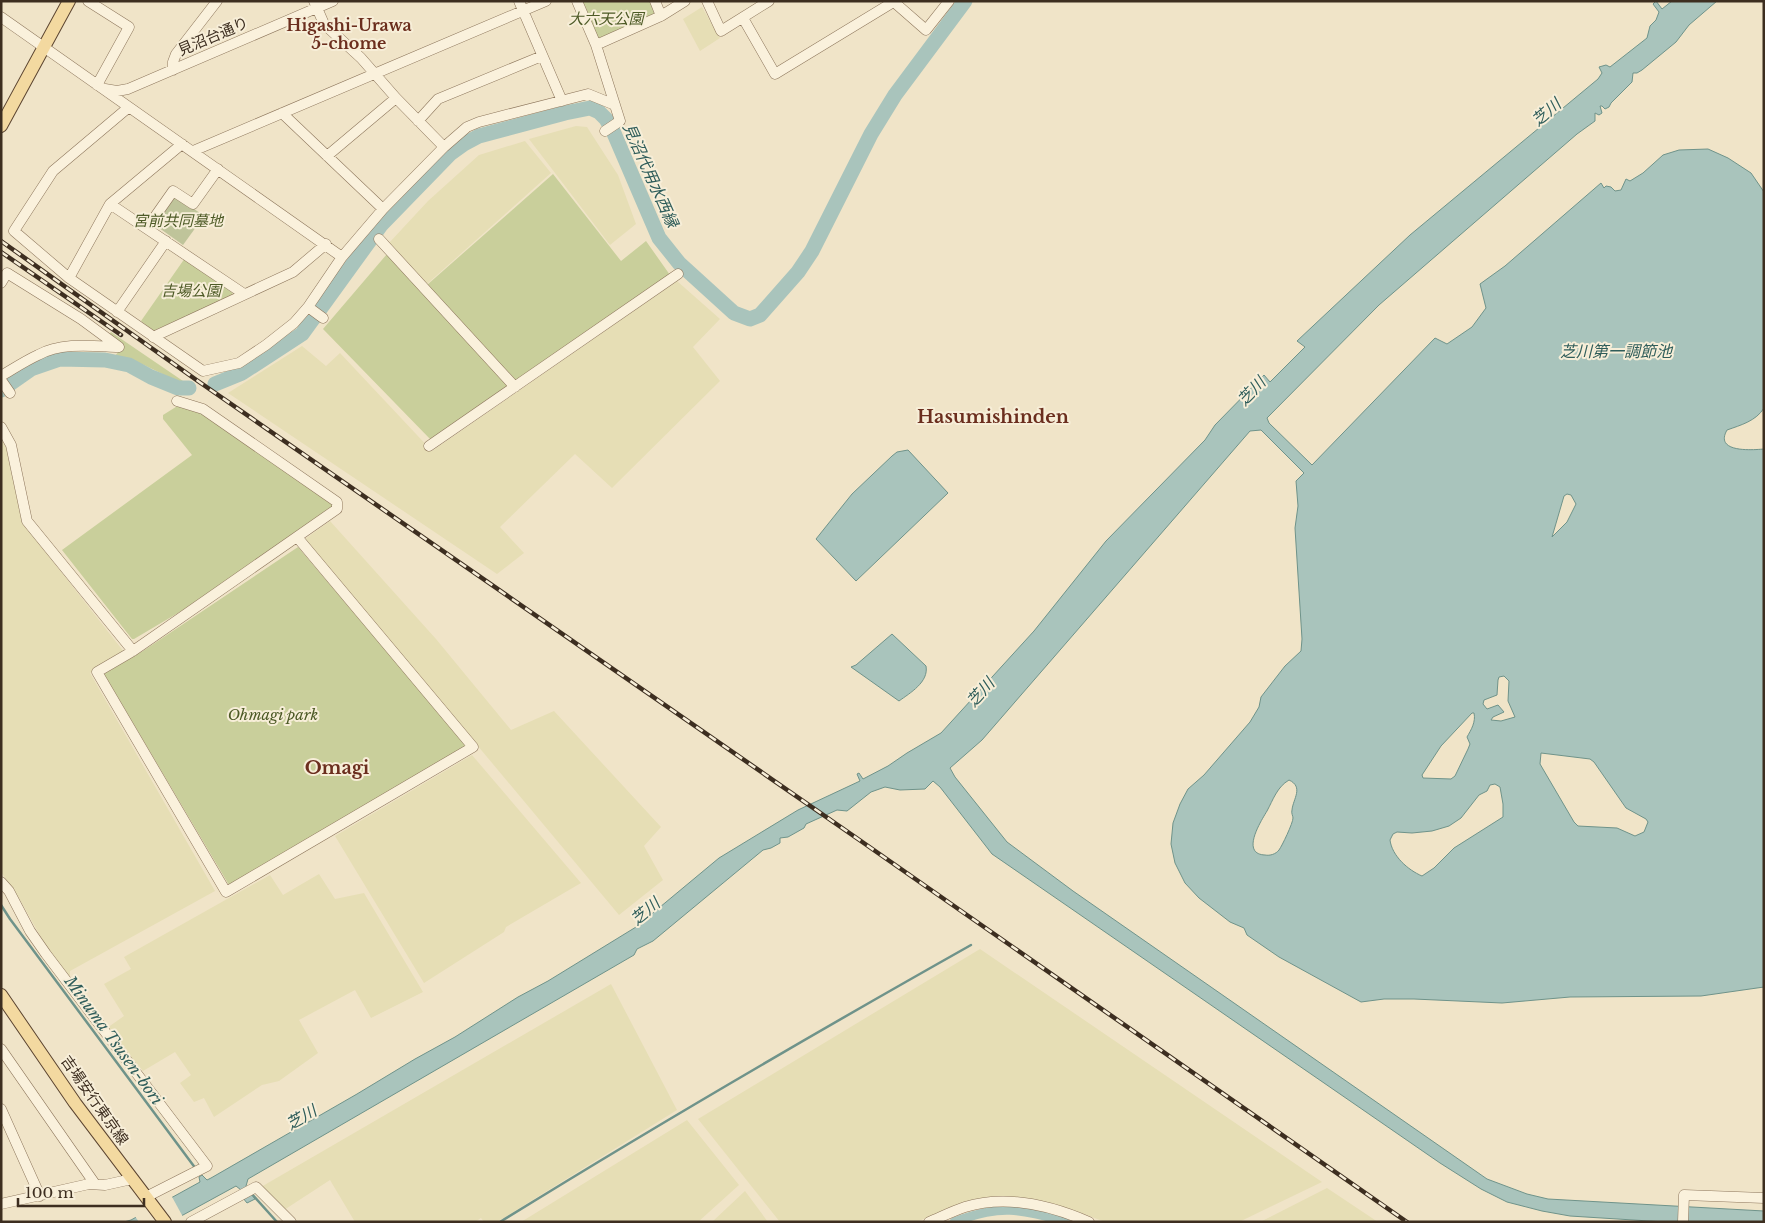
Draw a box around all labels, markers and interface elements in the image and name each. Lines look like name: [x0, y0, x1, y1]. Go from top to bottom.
park label: 大六天公園: [568, 9, 645, 28]
street label: 見沼台通り: [175, 13, 251, 59]
district label: Higashi-Urawa 5-chome: [286, 15, 412, 53]
water label: 芝川: [1527, 93, 1566, 130]
water label: 見沼代用水西縁: [619, 120, 684, 232]
park label: 宮前共同墓地: [133, 211, 225, 230]
park label: 吉場公園: [161, 281, 223, 300]
water label: 芝川第一調節池: [1560, 341, 1674, 361]
water label: 芝川: [1233, 371, 1271, 410]
district label: Hasumishinden: [917, 406, 1069, 428]
water label: 芝川: [962, 672, 999, 711]
park label: Ohmagi park: [228, 705, 318, 724]
district label: Omagi: [305, 757, 370, 779]
water label: 芝川: [626, 892, 665, 929]
water label: Minuma Tsusen-bori: [60, 971, 168, 1109]
street label: 吉場安行東京線: [57, 1052, 133, 1148]
water label: 芝川: [282, 1099, 322, 1134]
scale bar: [18, 1176, 144, 1208]
text: 100 m: [25, 1183, 74, 1202]

